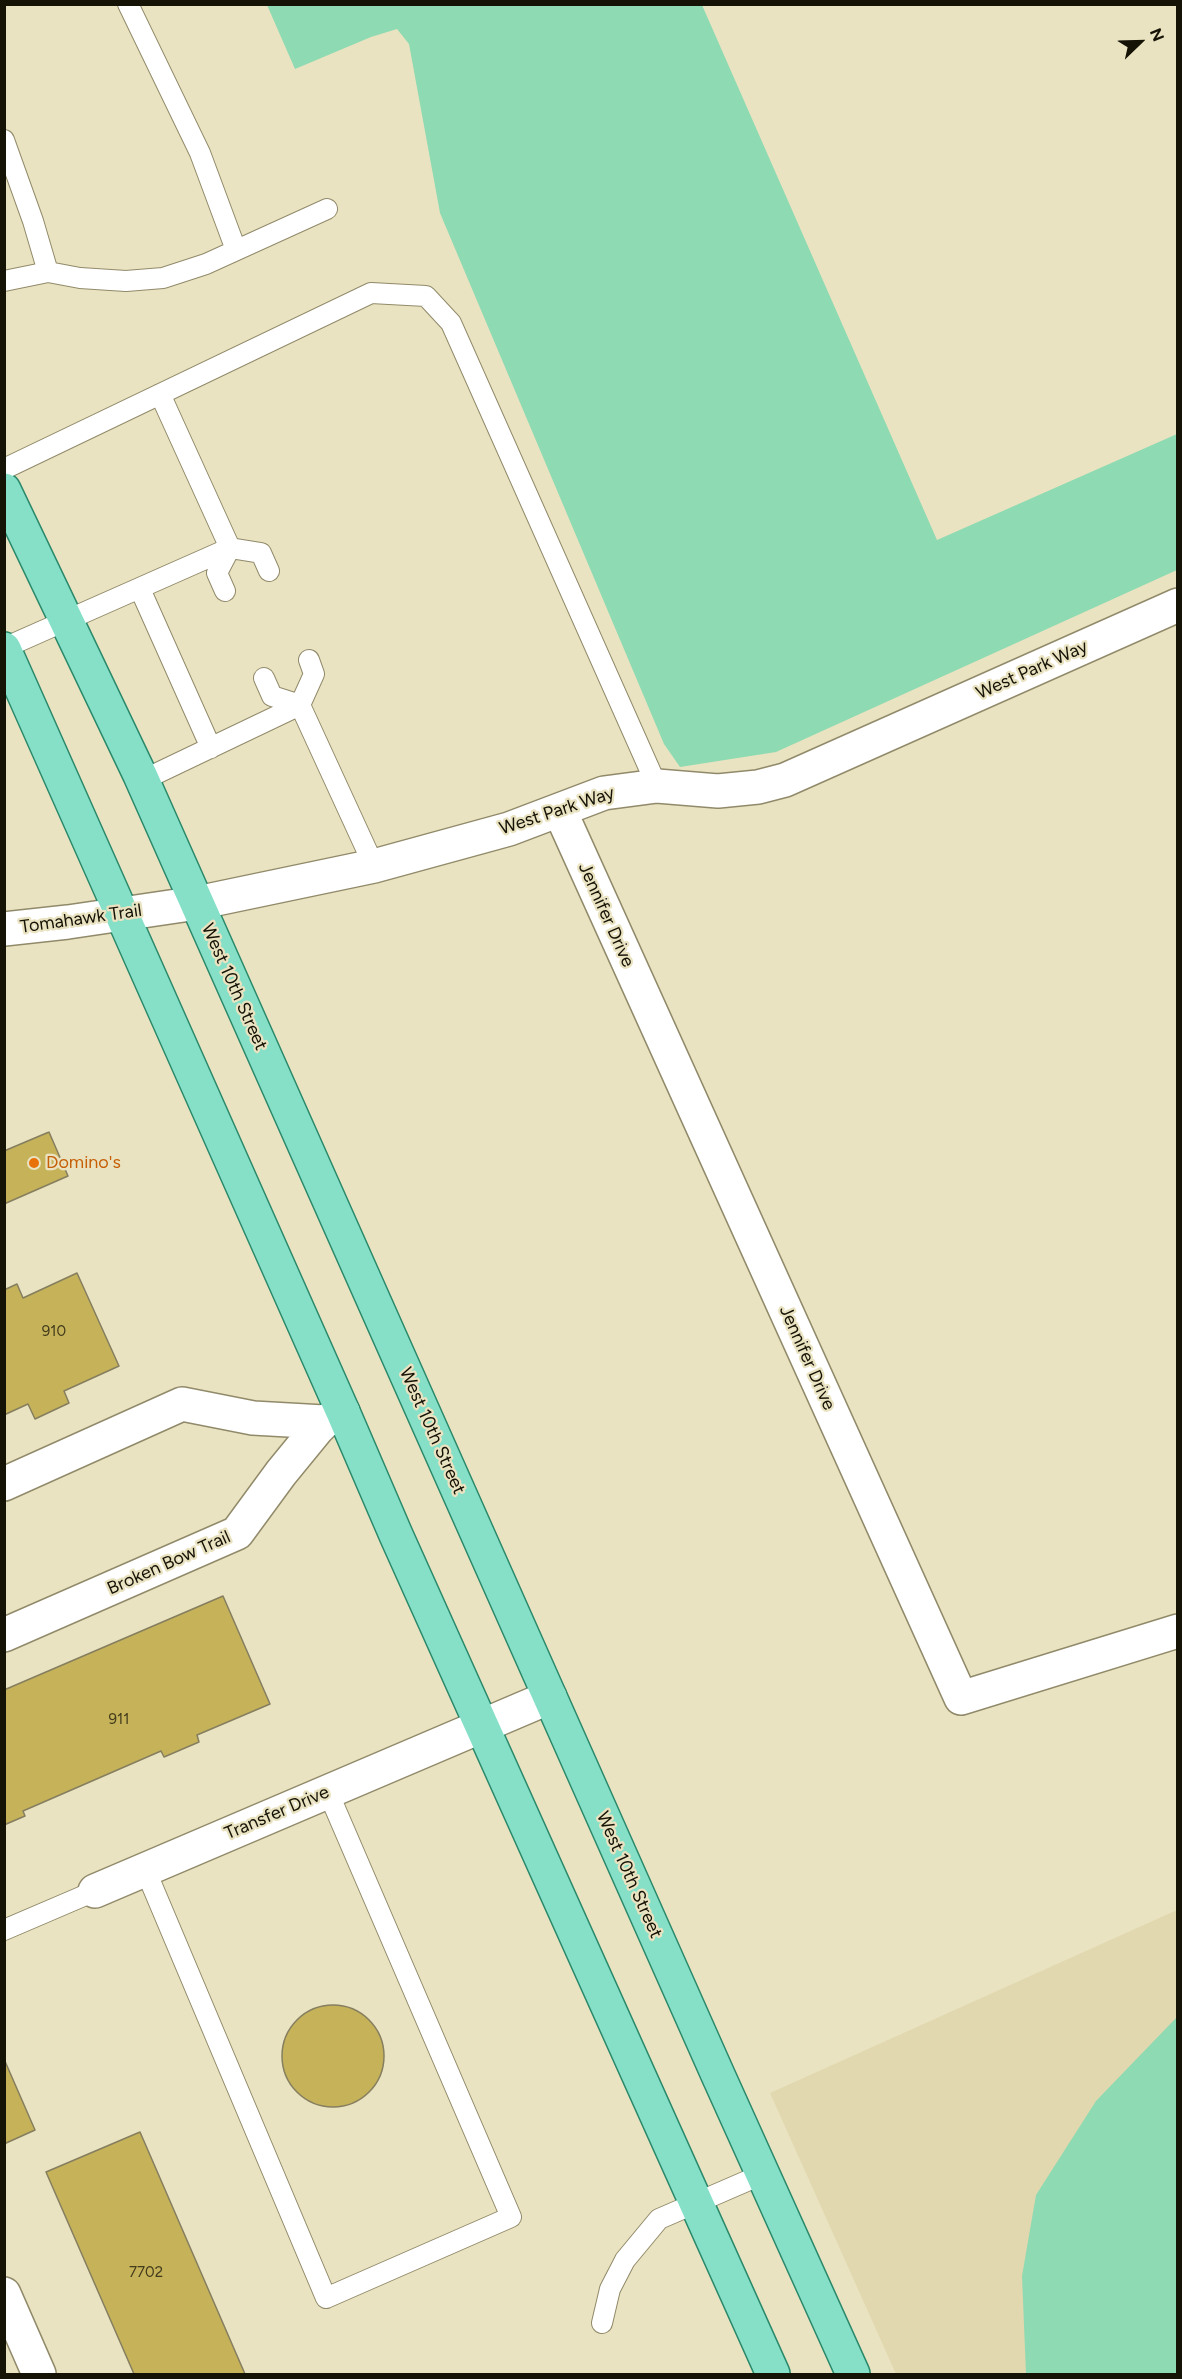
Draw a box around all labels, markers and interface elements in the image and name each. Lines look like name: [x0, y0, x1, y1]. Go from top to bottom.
north arrow: [1110, 12, 1170, 72]
text: N: [1146, 25, 1168, 44]
street label: West Park Way: [973, 636, 1091, 704]
street label: West Park Way: [497, 782, 617, 840]
street label: Jennifer Drive: [573, 859, 639, 971]
street label: Tomahawk Trail: [19, 900, 143, 938]
street label: West 10th Street: [196, 920, 272, 1054]
place label: Domino's: [46, 1152, 121, 1174]
marker: Domino's: [27, 1156, 41, 1170]
street label: Jennifer Drive: [774, 1302, 840, 1414]
house number: 910: [42, 1323, 66, 1341]
street label: West 10th Street: [394, 1364, 470, 1498]
street label: Broken Bow Trail: [104, 1526, 234, 1600]
house number: 911: [109, 1711, 129, 1729]
street label: Transfer Drive: [222, 1781, 332, 1845]
street label: West 10th Street: [591, 1808, 667, 1942]
house number: 7702: [129, 2264, 163, 2282]

